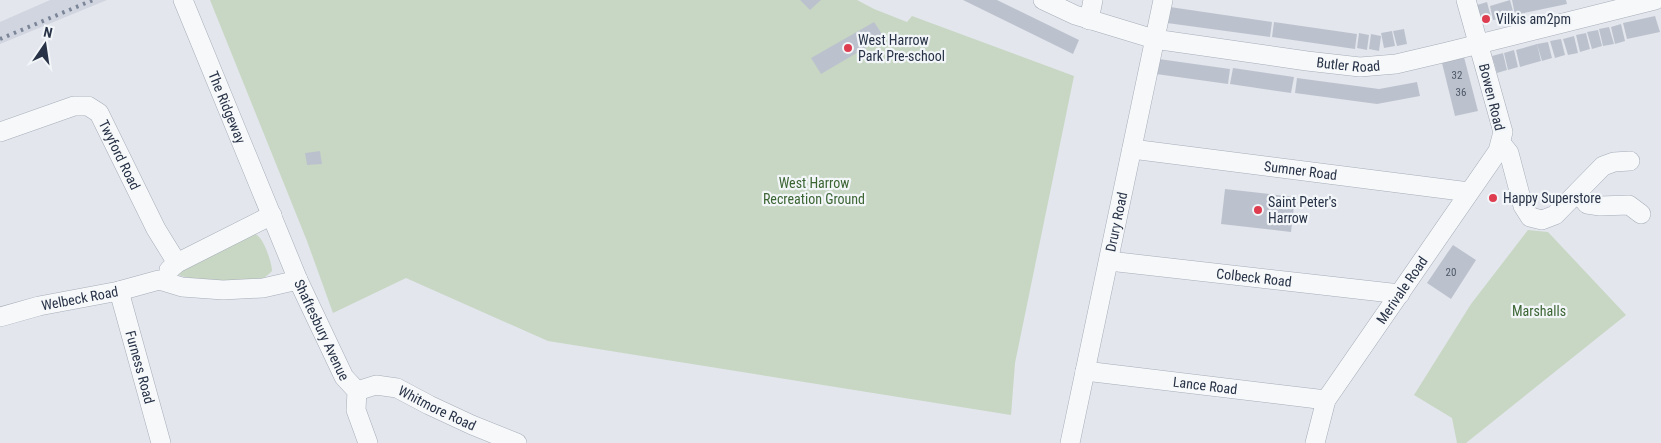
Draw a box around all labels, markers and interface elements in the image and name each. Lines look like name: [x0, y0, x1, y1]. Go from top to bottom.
place label: Vilkis am2pm: [1496, 11, 1571, 27]
marker: Vilkis am2pm: [1480, 13, 1492, 25]
north arrow: [20, 20, 70, 70]
text: N: [42, 24, 54, 41]
place label: West Harrow Park Pre-school: [858, 32, 945, 64]
marker: West Harrow Park Pre-school: [842, 42, 854, 54]
street label: Butler Road: [1316, 54, 1381, 75]
street label: Bowen Road: [1476, 62, 1508, 132]
street label: The Ridgeway: [205, 69, 249, 146]
house number: 32: [1452, 69, 1462, 82]
house number: 36: [1456, 86, 1466, 99]
street label: Twyford Road: [96, 117, 143, 192]
street label: Sumner Road: [1263, 158, 1338, 183]
park label: West Harrow Recreation Ground: [763, 175, 865, 207]
place label: Happy Superstore: [1503, 190, 1601, 206]
street label: Drury Road: [1102, 191, 1130, 253]
marker: Happy Superstore: [1487, 192, 1499, 204]
place label: Saint Peter's Harrow: [1268, 194, 1337, 226]
marker: Saint Peter's Harrow: [1252, 204, 1264, 216]
street label: Merivale Road: [1373, 253, 1431, 327]
street label: Colbeck Road: [1216, 265, 1293, 290]
house number: 20: [1446, 266, 1456, 279]
street label: Shaftesbury Avenue: [291, 277, 353, 383]
street label: Welbeck Road: [40, 283, 119, 313]
park label: Marshalls: [1512, 303, 1566, 319]
street label: Furness Road: [122, 329, 158, 405]
street label: Lance Road: [1172, 374, 1238, 397]
street label: Whitmore Road: [396, 382, 478, 434]

